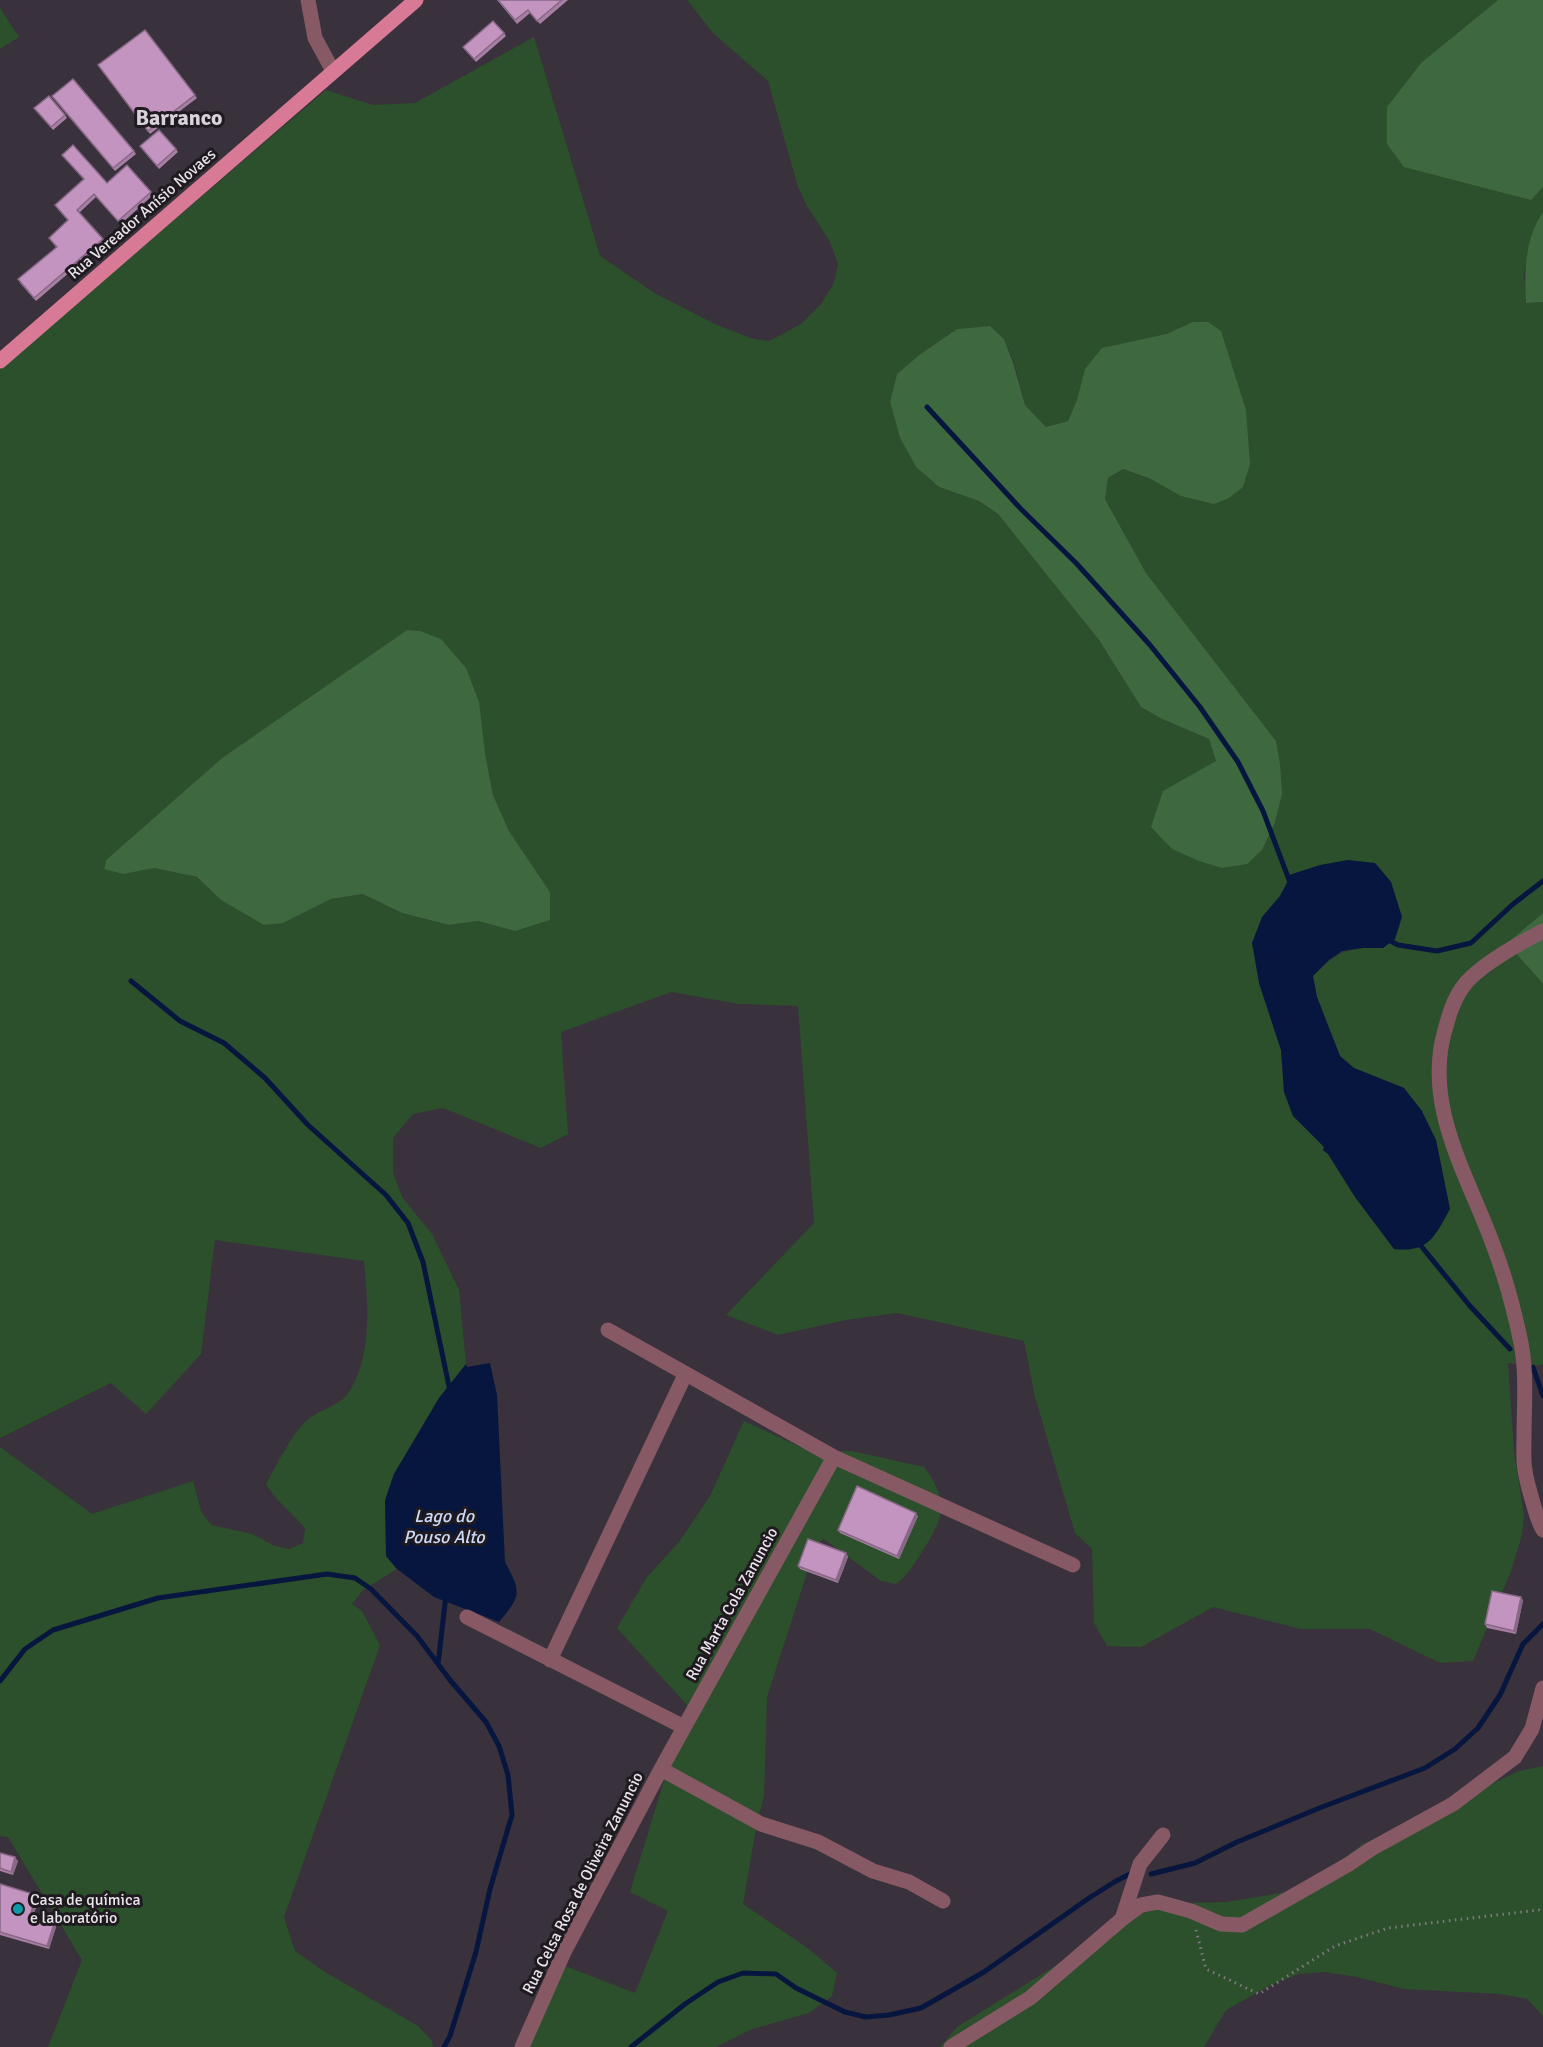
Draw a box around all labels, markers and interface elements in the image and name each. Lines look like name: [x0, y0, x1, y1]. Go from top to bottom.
district label: Barranco: [135, 104, 223, 131]
street label: Rua Vereador Anísio Novaes: [64, 144, 220, 284]
water label: Lago do Pouso Alto: [403, 1505, 486, 1548]
street label: Rua Marta Cola Zanuncio: [682, 1524, 782, 1684]
street label: Rua Celsa Rosa de Oliveira Zanuncio: [518, 1769, 648, 1997]
place label: Casa de química e laboratório: [30, 1890, 141, 1928]
marker: Casa de química e laboratório: [11, 1902, 25, 1916]

